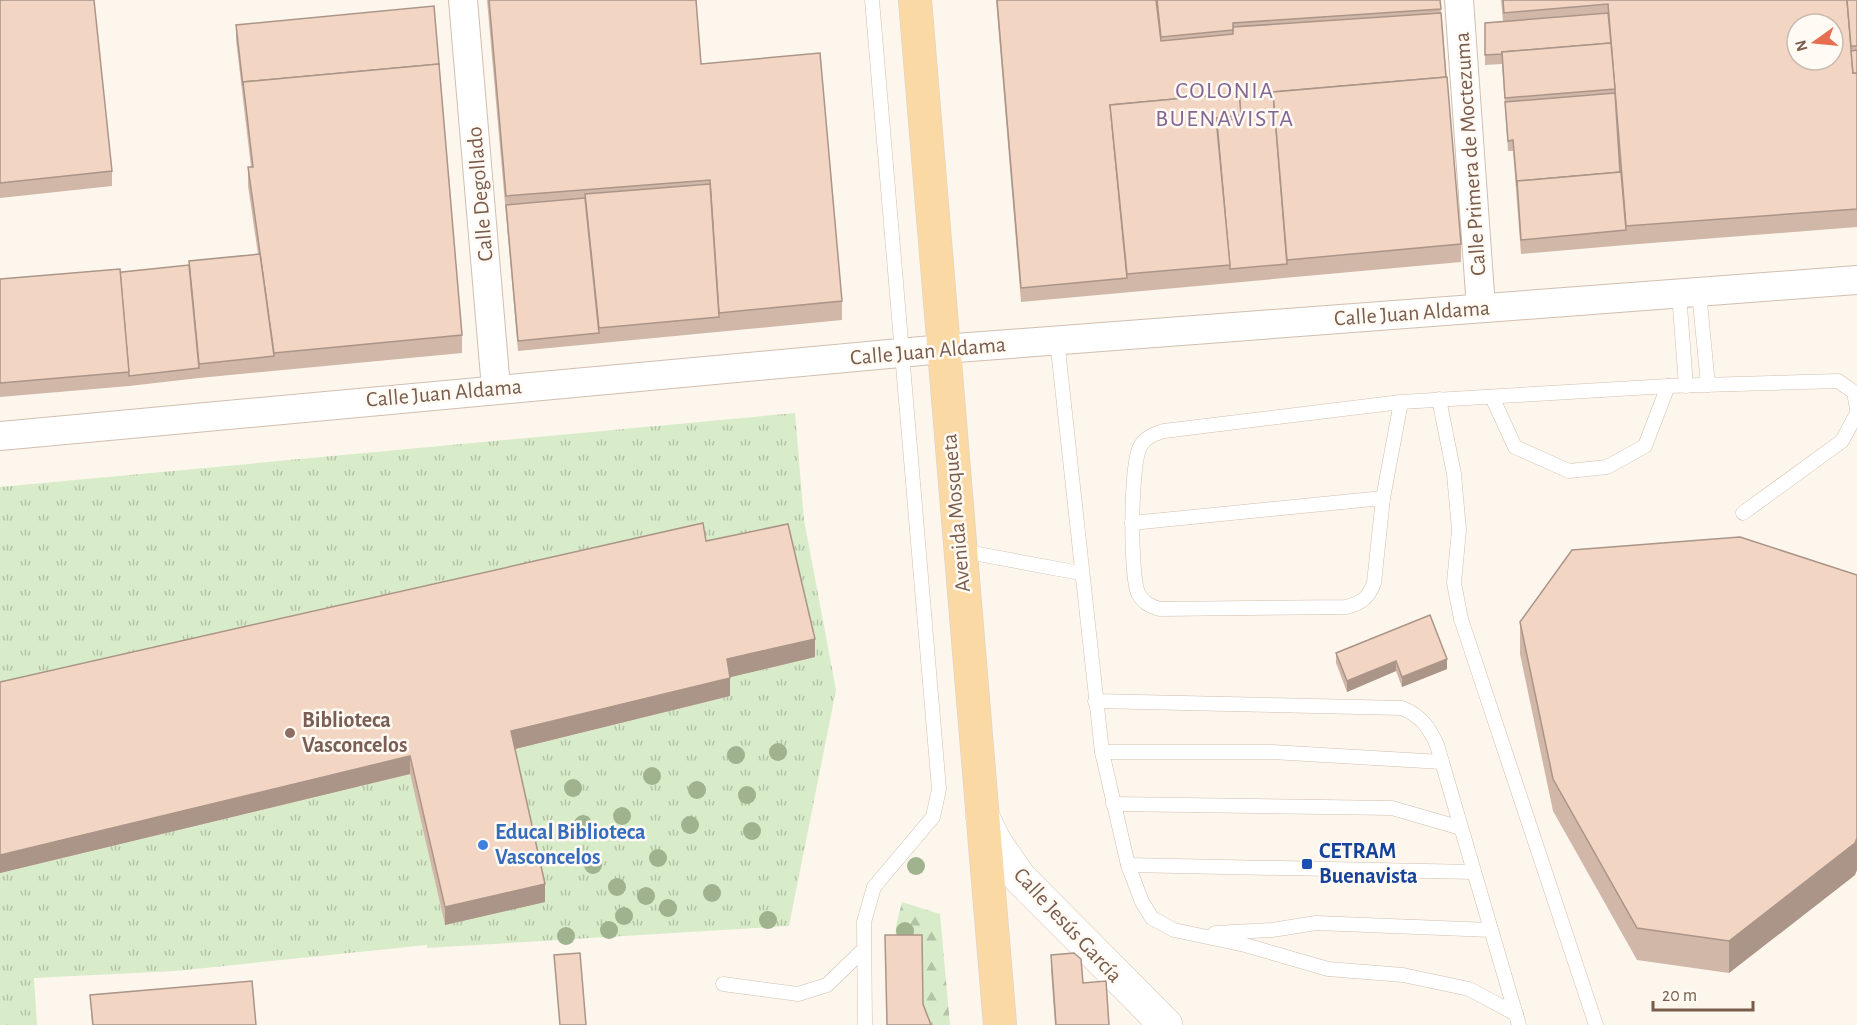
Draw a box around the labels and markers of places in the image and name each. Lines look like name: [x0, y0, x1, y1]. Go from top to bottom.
place label: Biblioteca Vasconcelos: [302, 709, 407, 756]
marker: Biblioteca Vasconcelos: [283, 726, 297, 740]
place label: Educal Biblioteca Vasconcelos: [495, 821, 646, 868]
marker: Educal Biblioteca Vasconcelos: [476, 838, 490, 852]
place label: CETRAM Buenavista: [1319, 840, 1418, 887]
marker: CETRAM Buenavista: [1300, 857, 1314, 871]

